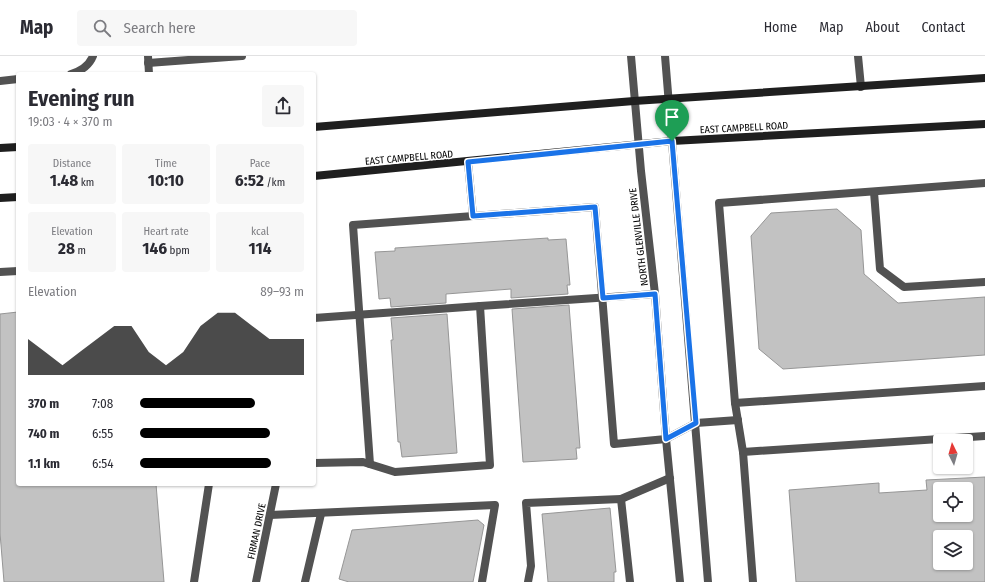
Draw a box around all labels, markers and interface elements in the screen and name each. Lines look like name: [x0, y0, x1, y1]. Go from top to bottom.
search box: [77, 10, 357, 46]
text: Map: [20, 16, 53, 39]
icon: search: [91, 17, 113, 39]
text: Search here: [123, 19, 196, 37]
text: Home: [764, 19, 797, 36]
text: Map: [819, 19, 843, 36]
text: About: [865, 19, 900, 36]
text: Contact: [922, 19, 965, 36]
text: Evening run: [28, 85, 135, 112]
button: share: [262, 85, 304, 127]
pin: [655, 100, 689, 141]
icon: arrive: [661, 106, 683, 128]
text: 19:03 · 4 × 370 m: [28, 114, 113, 129]
street label: EAST CAMPBELL ROAD: [700, 120, 789, 136]
street label: EAST CAMPBELL ROAD: [365, 148, 454, 168]
text: Distance: [53, 157, 91, 170]
text: Time: [155, 157, 177, 170]
text: Pace: [250, 157, 270, 170]
text: 1.48: [50, 170, 78, 191]
text: 10:10: [148, 170, 184, 191]
text: 6:52: [235, 170, 264, 191]
text: km: [78, 176, 94, 189]
text: /km: [264, 176, 285, 189]
street label: NORTH GLENVILLE DRIVE: [627, 187, 651, 287]
text: Elevation: [51, 225, 93, 238]
text: Heart rate: [143, 225, 189, 238]
text: kcal: [251, 225, 269, 238]
text: 28: [58, 238, 75, 259]
text: 146: [142, 238, 167, 259]
text: 114: [249, 238, 271, 259]
text: m: [75, 244, 86, 257]
text: bpm: [167, 244, 190, 257]
text: Elevation: [28, 284, 77, 299]
text: 89–93 m: [260, 284, 304, 299]
text: 370 m: [28, 396, 59, 411]
text: 7:08: [92, 396, 113, 411]
text: 740 m: [28, 426, 60, 441]
text: 6:55: [92, 426, 113, 441]
north arrow: [933, 434, 973, 474]
map controls: [933, 434, 973, 570]
text: 1.1 km: [28, 456, 60, 471]
text: 6:54: [92, 456, 114, 471]
button: locate: [933, 482, 973, 522]
street label: FIRMAN DRIVE: [245, 502, 269, 560]
button: layers: [933, 530, 973, 570]

